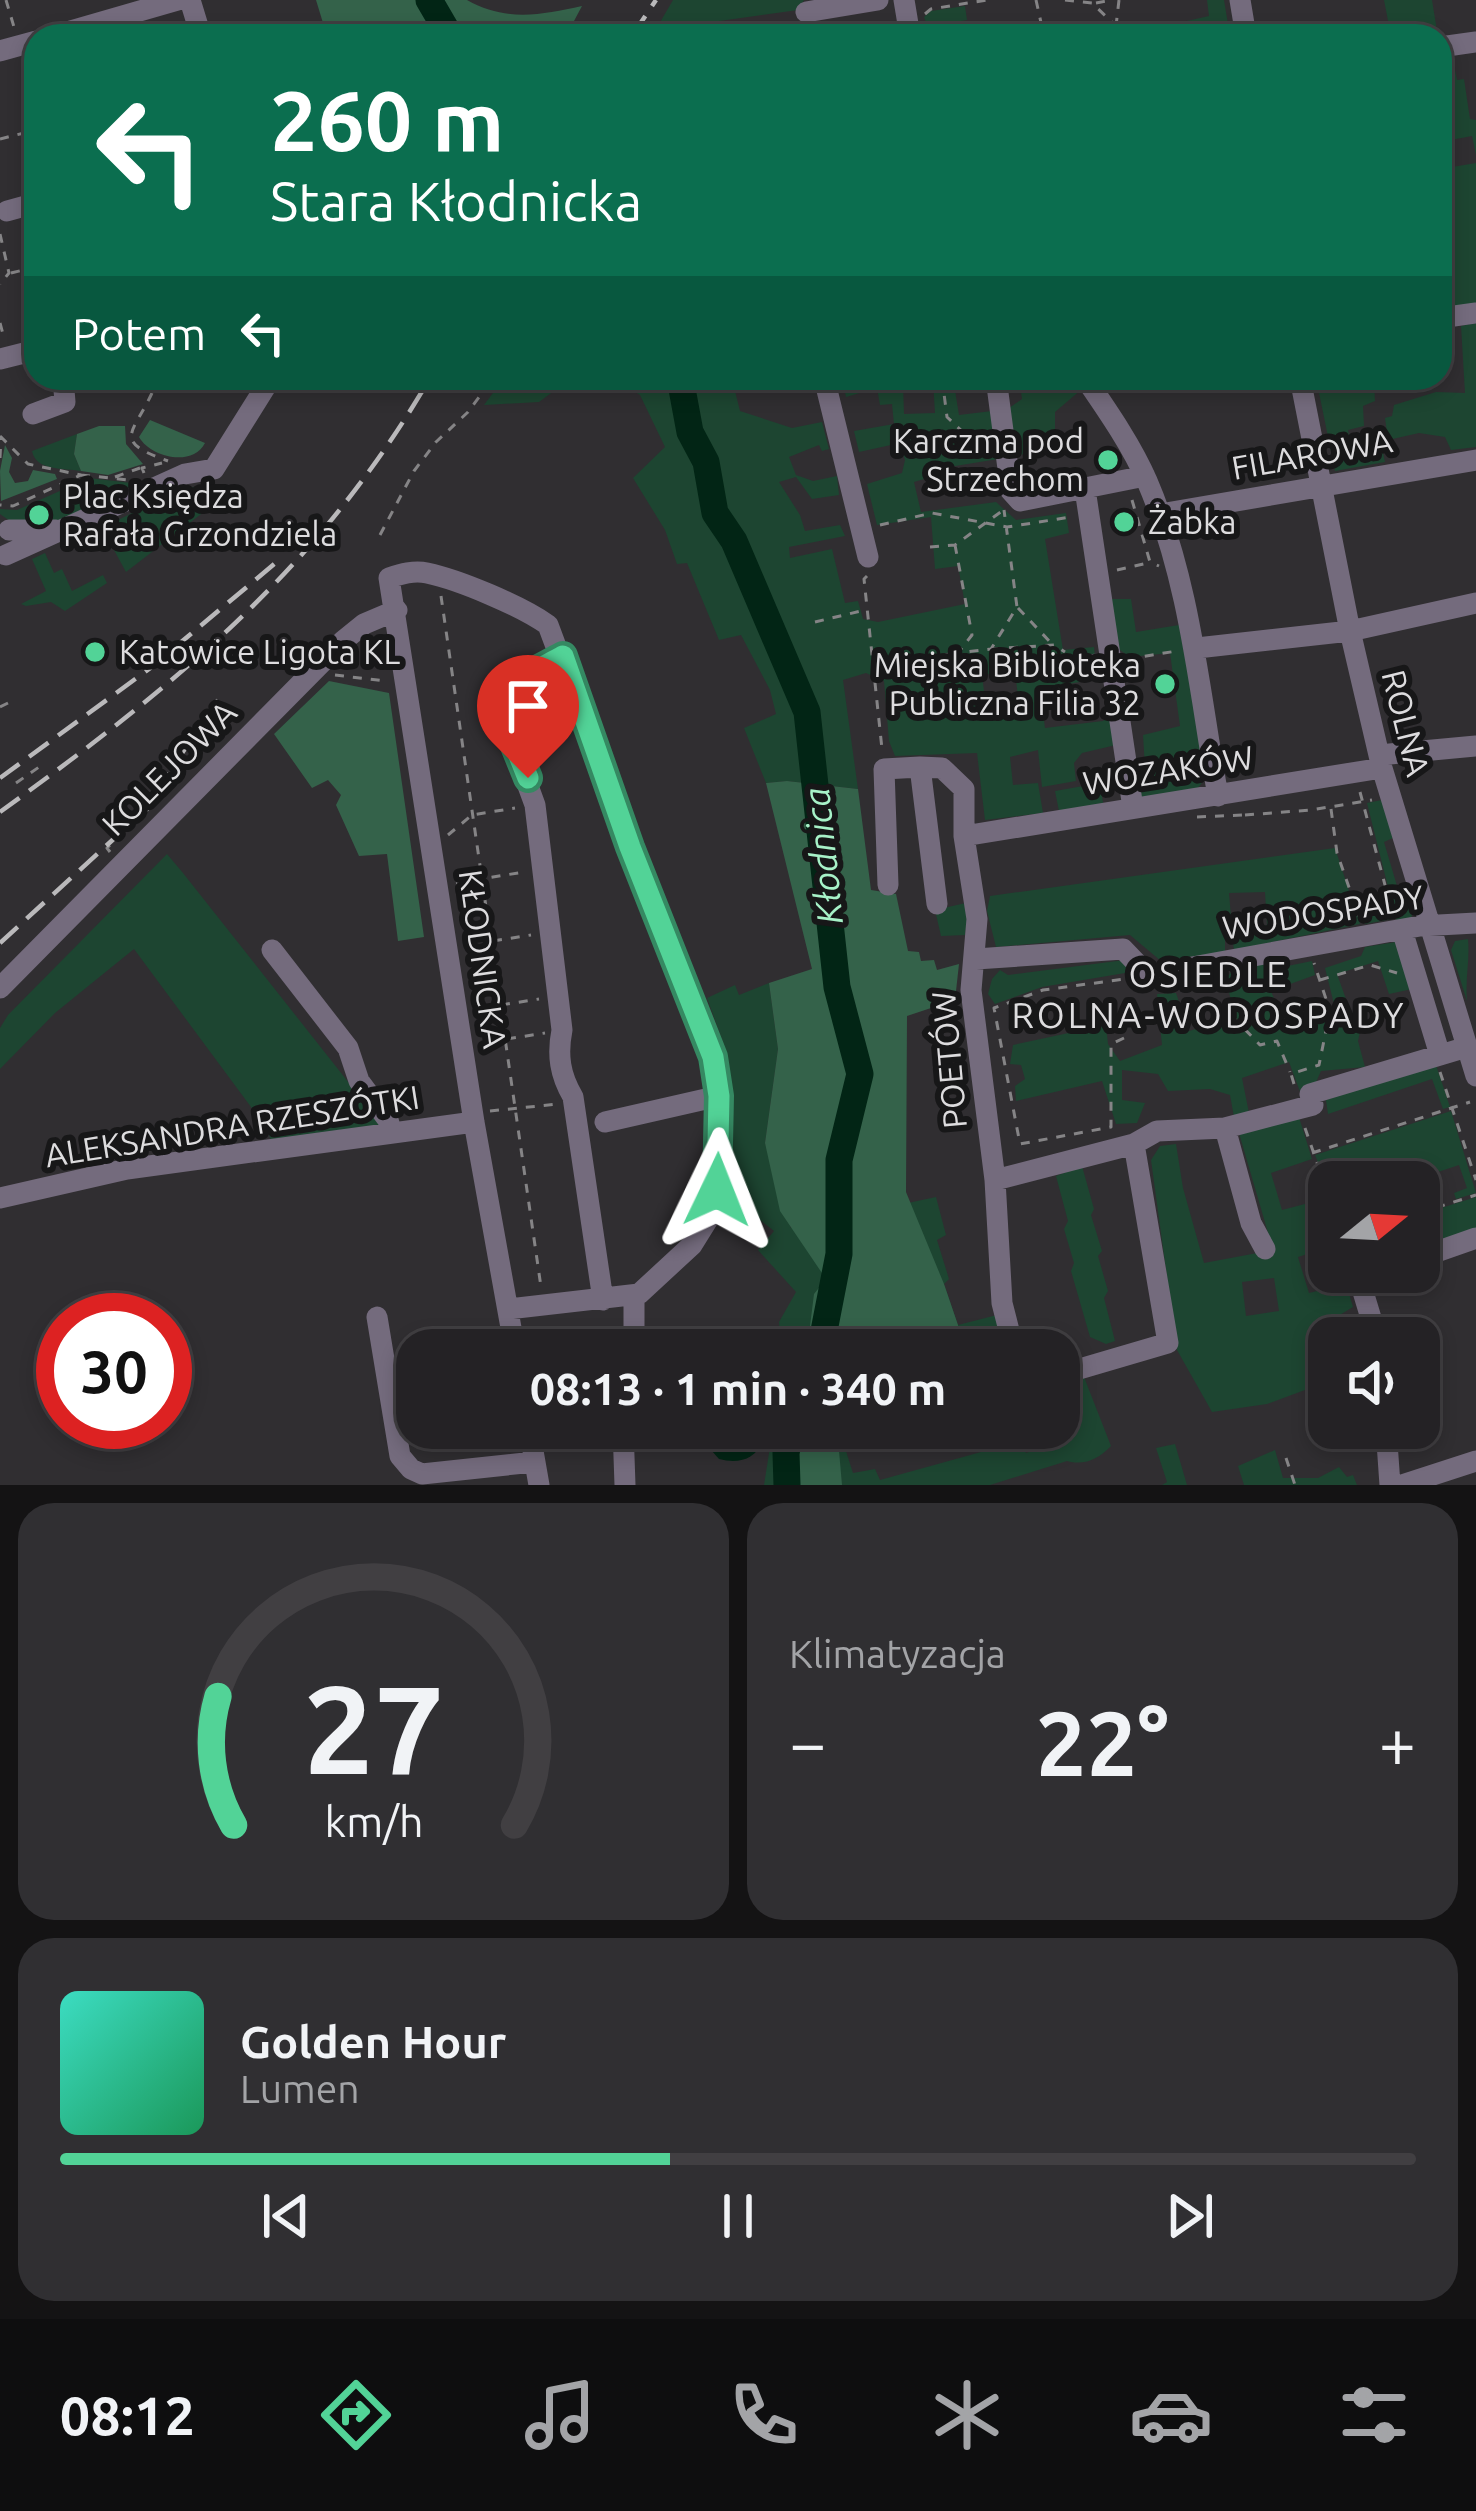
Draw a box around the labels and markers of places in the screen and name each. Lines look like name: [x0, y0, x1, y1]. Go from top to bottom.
place label: Karczma pod Strzechom: [893, 422, 1084, 497]
marker: Karczma pod Strzechom: [1095, 447, 1121, 473]
place label: Plac Księdza Rafała Grzondziela: [63, 477, 337, 552]
marker: Plac Księdza Rafała Grzondziela: [26, 502, 52, 528]
place label: Żabka: [1148, 503, 1237, 540]
marker: Żabka: [1111, 509, 1137, 535]
place label: Katowice Ligota KL: [119, 633, 400, 670]
marker: Katowice Ligota KL: [82, 639, 108, 665]
place label: Miejska Biblioteka Publiczna Filia 32: [874, 646, 1141, 721]
pin: [477, 655, 579, 778]
marker: Miejska Biblioteka Publiczna Filia 32: [1152, 671, 1178, 697]

